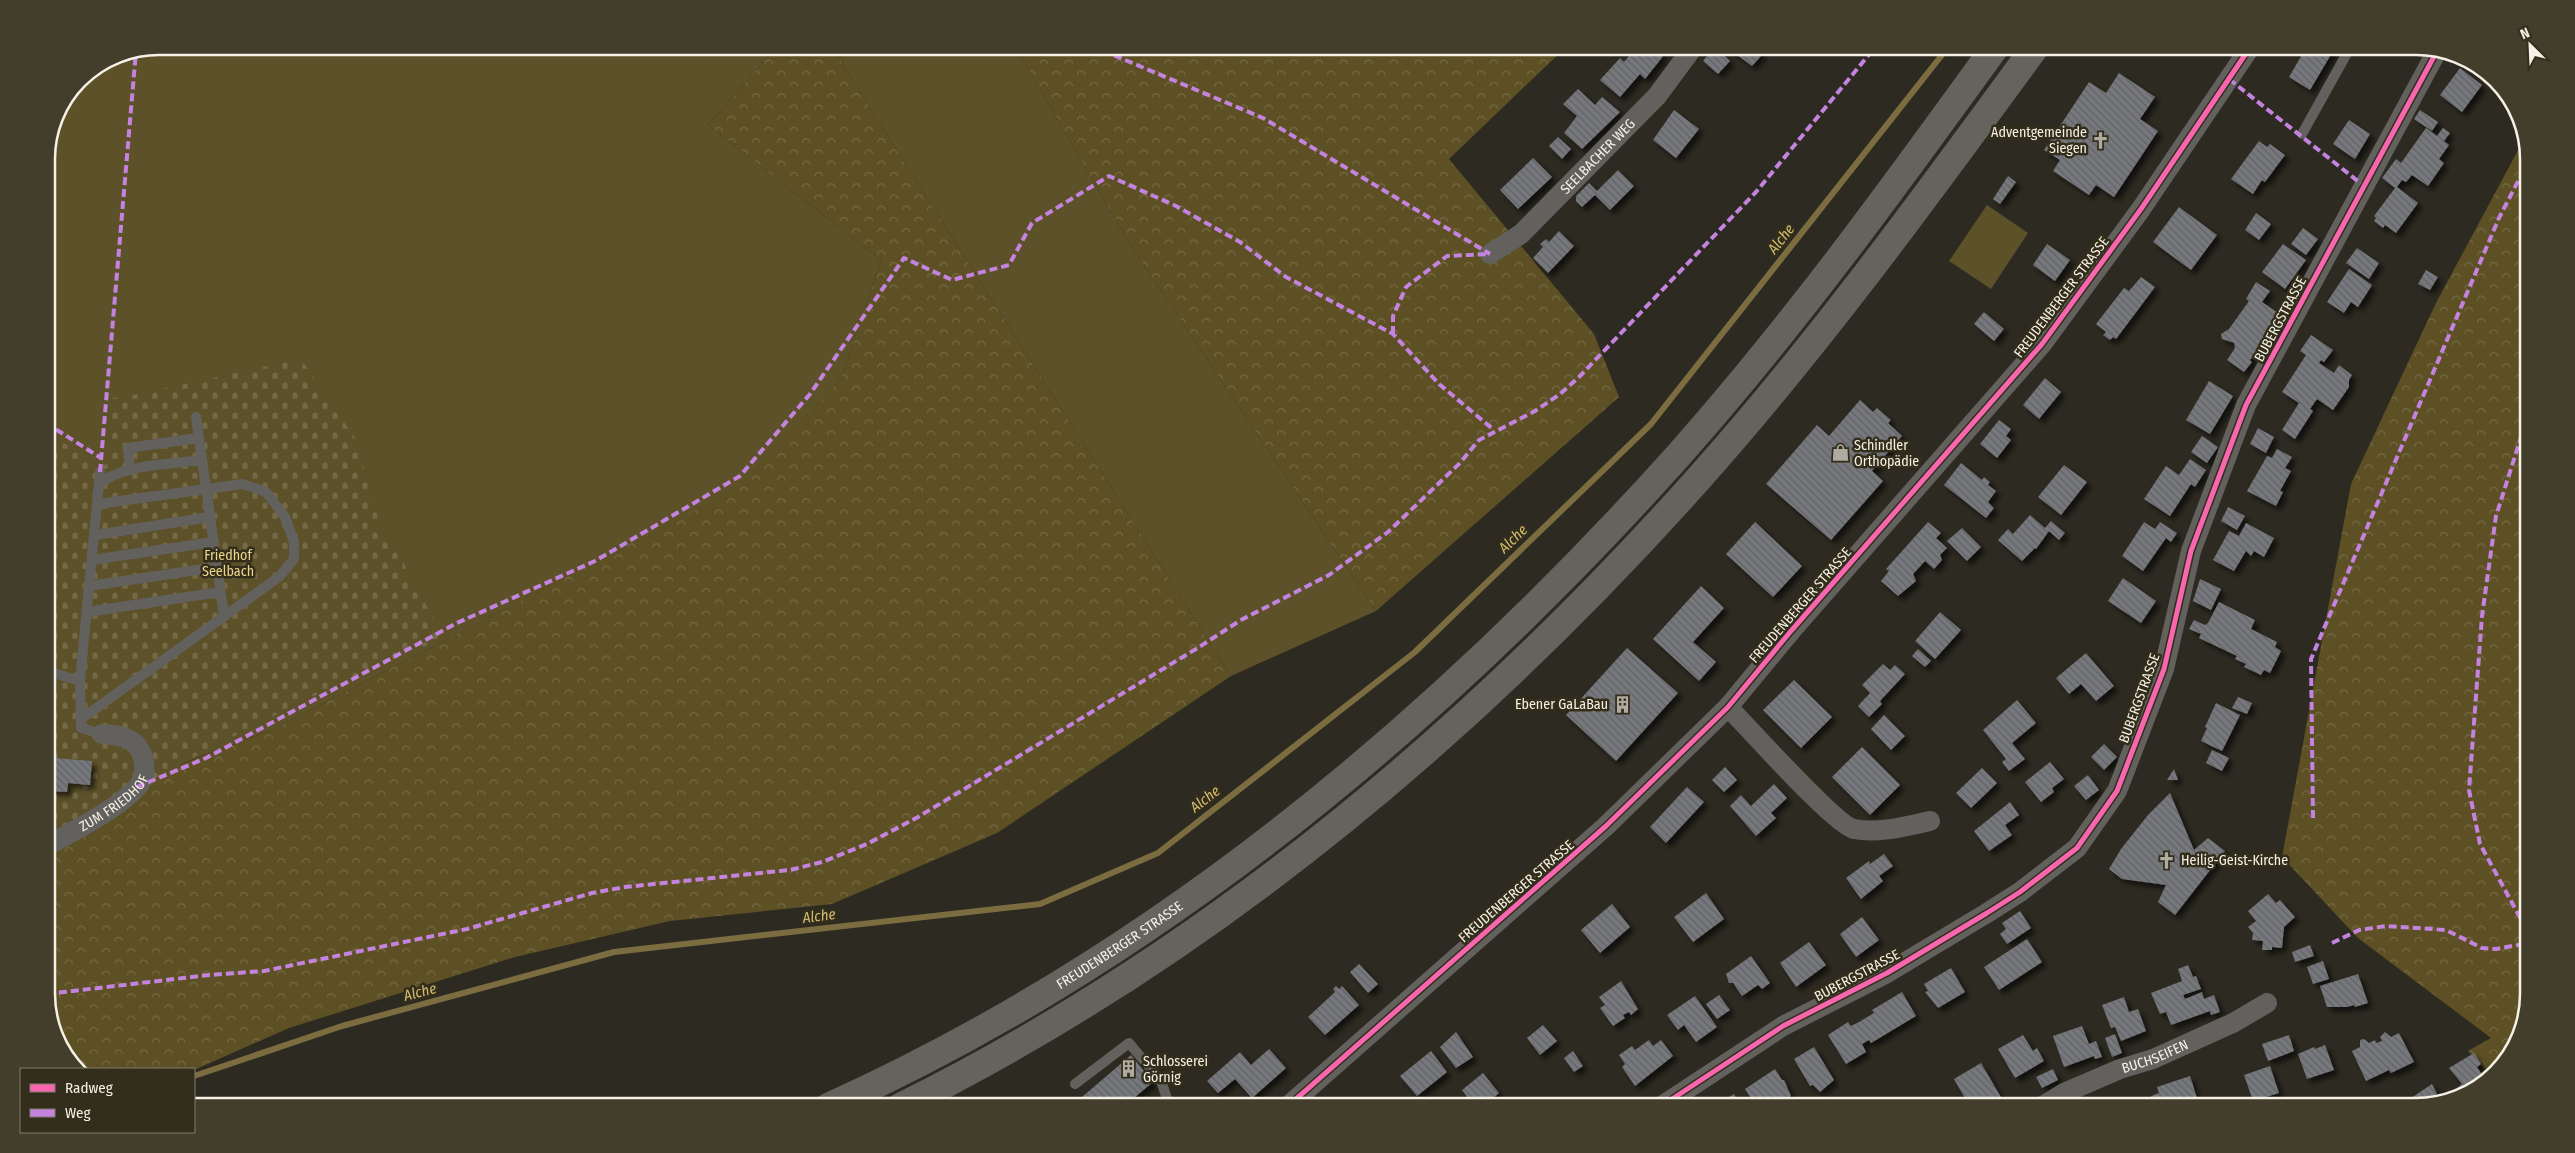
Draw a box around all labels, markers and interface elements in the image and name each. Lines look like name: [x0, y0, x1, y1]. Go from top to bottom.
north arrow: [2505, 20, 2555, 70]
text: N: [2518, 24, 2532, 43]
street label: SEELBACHER WEG: [1557, 115, 1639, 198]
place label: Adventgemeinde Siegen: [1991, 124, 2087, 157]
church icon: Adventgemeinde Siegen: [2091, 130, 2111, 150]
water label: Alche: [1763, 220, 1798, 258]
street label: FREUDENBERGER STRASSE: [2010, 233, 2113, 361]
street label: BUBERGSTRASSE: [2251, 273, 2310, 365]
place label: Schindler Orthopädie: [1854, 437, 1919, 470]
shop icon: Schindler Orthopädie: [1830, 443, 1850, 463]
water label: Alche: [1494, 521, 1531, 558]
street label: FREUDENBERGER STRASSE: [1746, 544, 1855, 667]
park label: Friedhof Seelbach: [202, 547, 254, 580]
street label: BUBERGSTRASSE: [2115, 651, 2164, 745]
building icon: Ebener GaLaBau: [1612, 694, 1632, 714]
place label: Ebener GaLaBau: [1515, 696, 1608, 713]
street label: ZUM FRIEDHOF: [76, 772, 152, 835]
water label: Alche: [1186, 782, 1224, 817]
street label: FREUDENBERGER STRASSE: [1455, 836, 1578, 946]
church icon: Heilig-Geist-Kirche: [2157, 850, 2177, 870]
place label: Heilig-Geist-Kirche: [2181, 852, 2288, 869]
street label: FREUDENBERGER STRASSE: [1054, 897, 1187, 993]
water label: Alche: [801, 905, 836, 927]
street label: BUBERGSTRASSE: [1812, 946, 1903, 1005]
water label: Alche: [401, 979, 438, 1005]
street label: BUCHSEIFEN: [2120, 1036, 2191, 1077]
place label: Schlosserei Görnig: [1143, 1053, 1208, 1086]
building icon: Schlosserei Görnig: [1119, 1059, 1139, 1079]
legend: [20, 1068, 195, 1133]
text: Radweg: [65, 1079, 113, 1097]
text: Weg: [65, 1104, 91, 1122]

